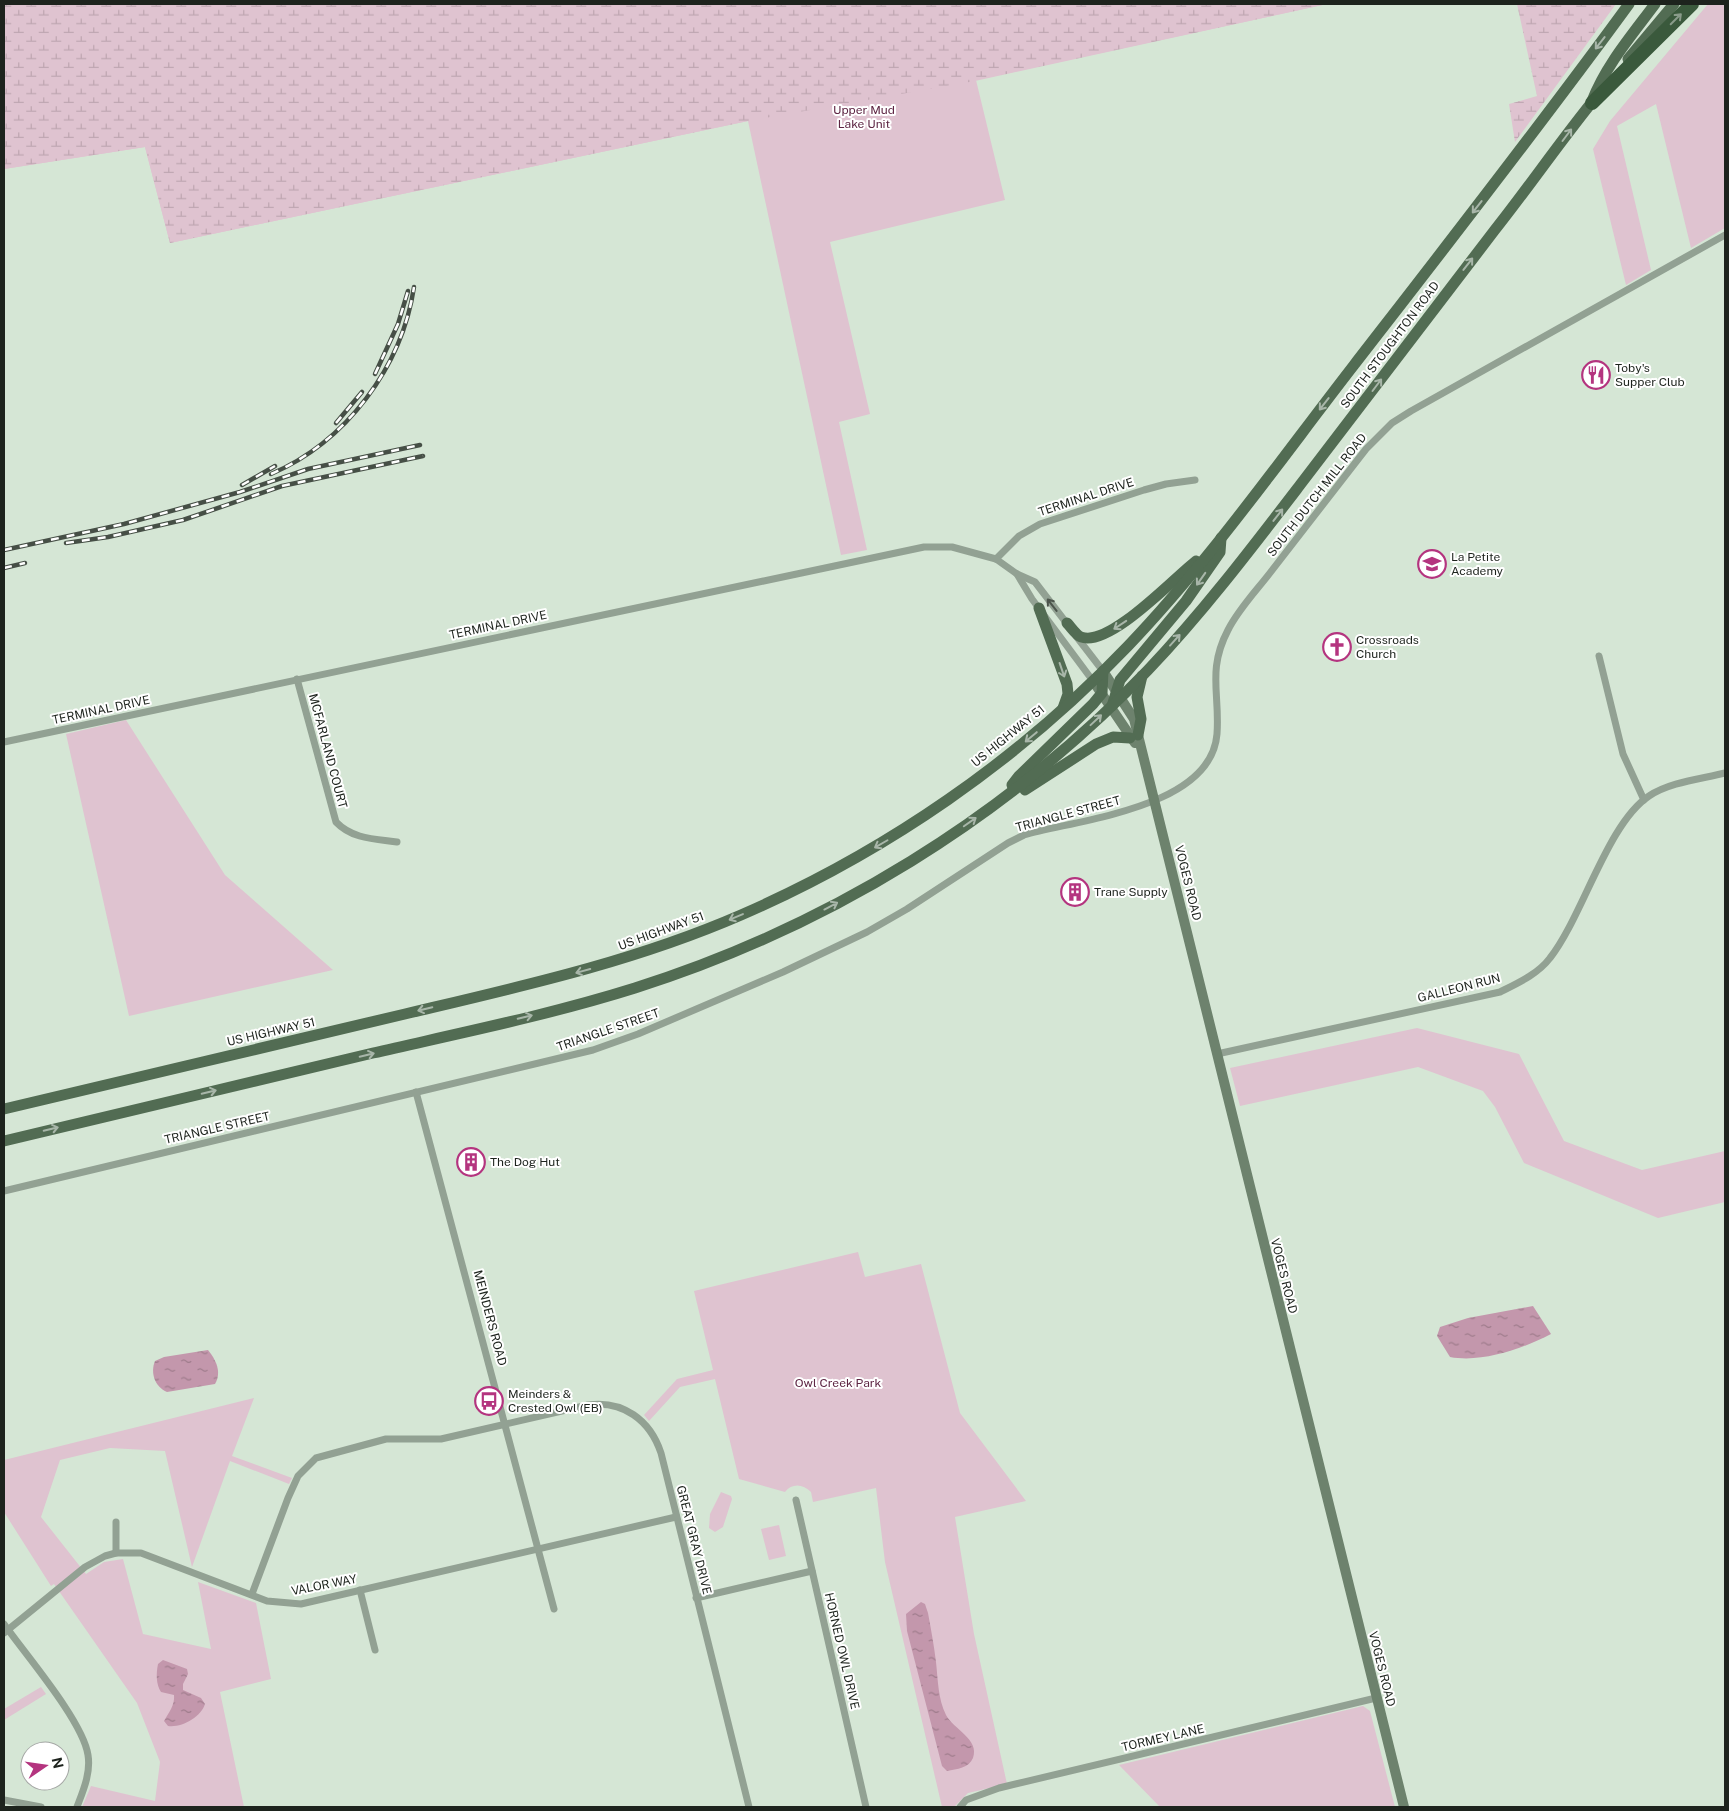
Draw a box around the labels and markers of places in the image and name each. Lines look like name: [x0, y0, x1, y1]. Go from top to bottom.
restaurant icon: Toby's Supper Club: [1581, 360, 1611, 390]
place label: Toby's Supper Club: [1615, 361, 1685, 389]
school or university icon: La Petite Academy: [1417, 549, 1447, 579]
place label: La Petite Academy: [1451, 550, 1504, 578]
church icon: Crossroads Church: [1322, 632, 1352, 662]
place label: Crossroads Church: [1356, 633, 1419, 661]
building icon: Trane Supply: [1060, 877, 1090, 907]
place label: Trane Supply: [1094, 885, 1168, 899]
building icon: The Dog Hut: [456, 1147, 486, 1177]
place label: The Dog Hut: [490, 1155, 560, 1169]
bus stop icon: Meinders & Crested Owl (EB): [474, 1386, 504, 1416]
place label: Meinders & Crested Owl (EB): [508, 1387, 602, 1415]

